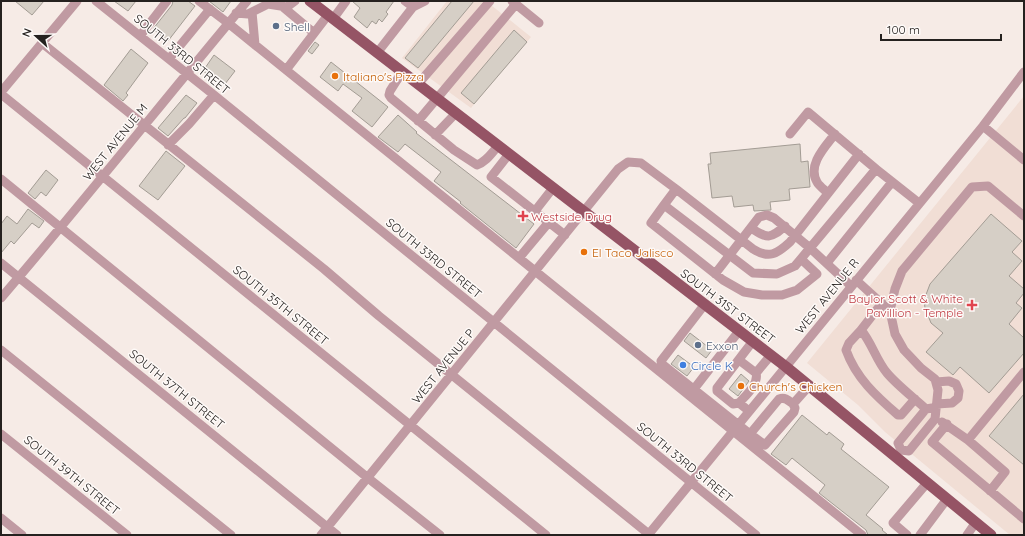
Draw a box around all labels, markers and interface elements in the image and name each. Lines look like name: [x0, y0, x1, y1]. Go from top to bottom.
street label: SOUTH 33RD STREET: [131, 11, 233, 97]
north arrow: [16, 16, 56, 56]
scale bar: [881, 16, 1001, 42]
place label: Shell: [284, 19, 310, 34]
marker: Shell: [271, 21, 281, 31]
text: 100 m: [887, 22, 920, 37]
text: N: [19, 26, 35, 39]
place label: Italiano's Pizza: [343, 69, 424, 84]
marker: Italiano's Pizza: [330, 71, 340, 81]
street label: WEST AVENUE M: [79, 101, 151, 183]
place label: Westside Drug: [531, 209, 612, 224]
marker: Westside Drug: [518, 211, 528, 221]
street label: SOUTH 33RD STREET: [383, 215, 485, 301]
place label: El Taco Jalisco: [592, 245, 673, 260]
marker: El Taco Jalisco: [579, 247, 589, 257]
street label: WEST AVENUE R: [792, 255, 862, 337]
street label: SOUTH 35TH STREET: [230, 262, 332, 348]
street label: SOUTH 31ST STREET: [678, 266, 778, 346]
place label: Baylor Scott & White Pavillion - Temple: [849, 291, 963, 320]
marker: Baylor Scott & White Pavillion - Temple: [966, 299, 978, 311]
street label: WEST AVENUE P: [408, 326, 478, 406]
place label: Exxon: [706, 338, 738, 353]
marker: Exxon: [693, 340, 703, 350]
street label: SOUTH 37TH STREET: [126, 346, 228, 432]
place label: Circle K: [691, 358, 733, 373]
marker: Circle K: [678, 360, 688, 370]
place label: Church's Chicken: [749, 379, 842, 394]
marker: Church's Chicken: [736, 381, 746, 391]
street label: SOUTH 33RD STREET: [634, 419, 736, 505]
street label: SOUTH 39TH STREET: [21, 432, 123, 518]

